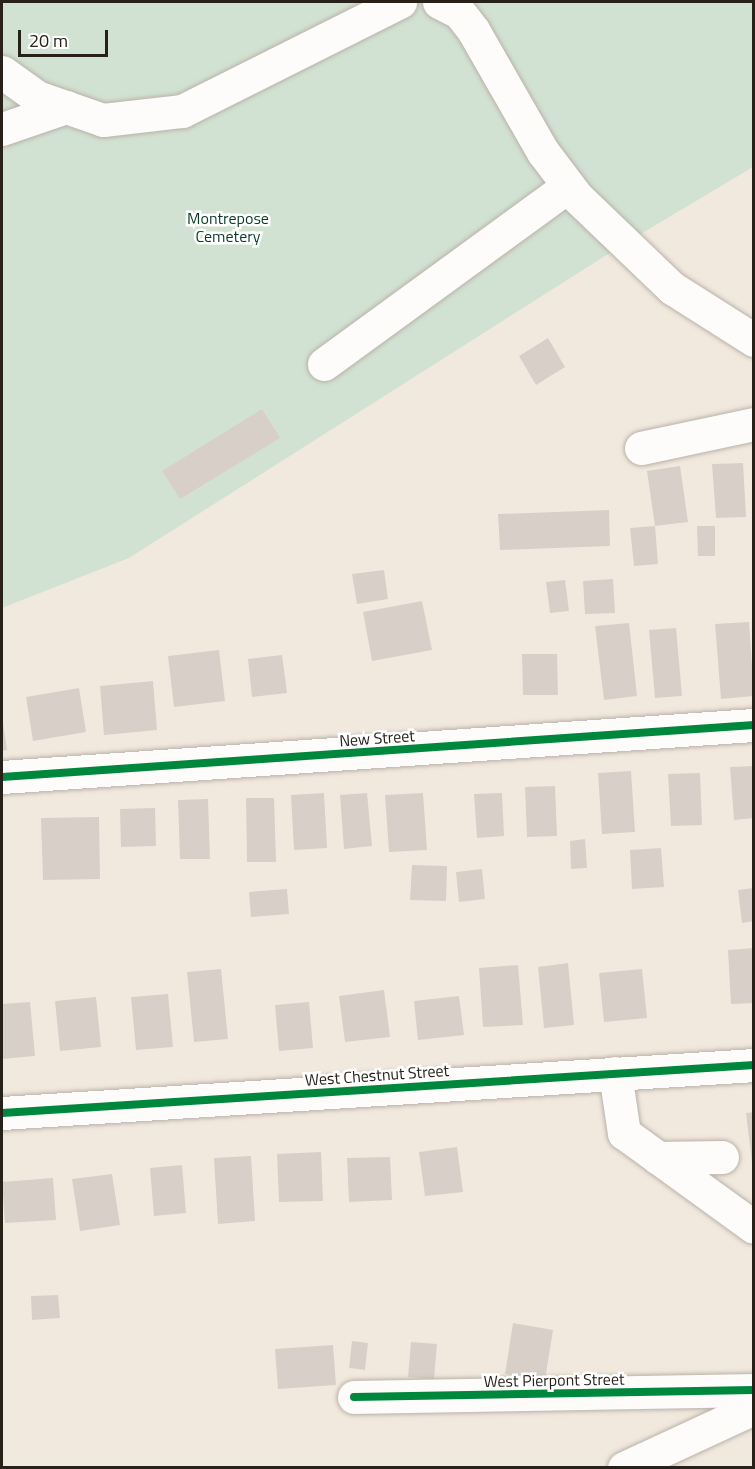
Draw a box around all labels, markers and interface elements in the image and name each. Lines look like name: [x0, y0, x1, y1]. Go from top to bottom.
scale bar: [21, 18, 111, 56]
text: 20 m: [29, 27, 68, 54]
park label: Montrepose Cemetery: [187, 208, 269, 246]
street label: New Street: [339, 726, 415, 750]
street label: West Chestnut Street: [304, 1060, 450, 1090]
street label: West Pierpont Street: [483, 1369, 625, 1391]

